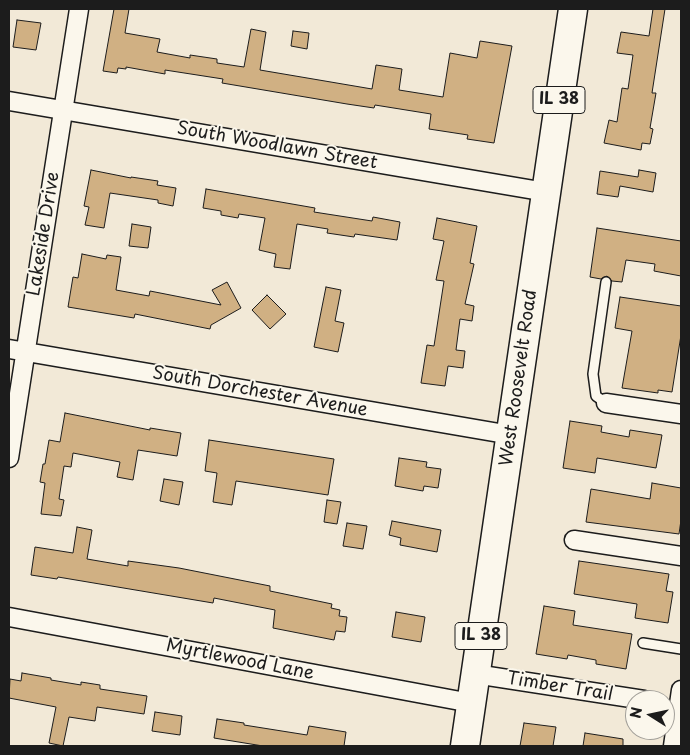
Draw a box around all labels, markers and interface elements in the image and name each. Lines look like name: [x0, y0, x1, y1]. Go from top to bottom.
road number: IL 38: [533, 86, 585, 114]
street label: South Woodlawn Street: [175, 118, 379, 174]
street label: Lakeside Drive: [24, 170, 64, 298]
street label: West Roosevelt Road: [496, 288, 542, 468]
street label: South Dorchester Avenue: [151, 362, 369, 422]
road number: IL 38: [455, 622, 507, 650]
street label: Myrtlewood Lane: [164, 635, 316, 685]
street label: Timber Trail: [505, 668, 615, 706]
north arrow: [625, 690, 675, 740]
text: N: [624, 705, 647, 720]

